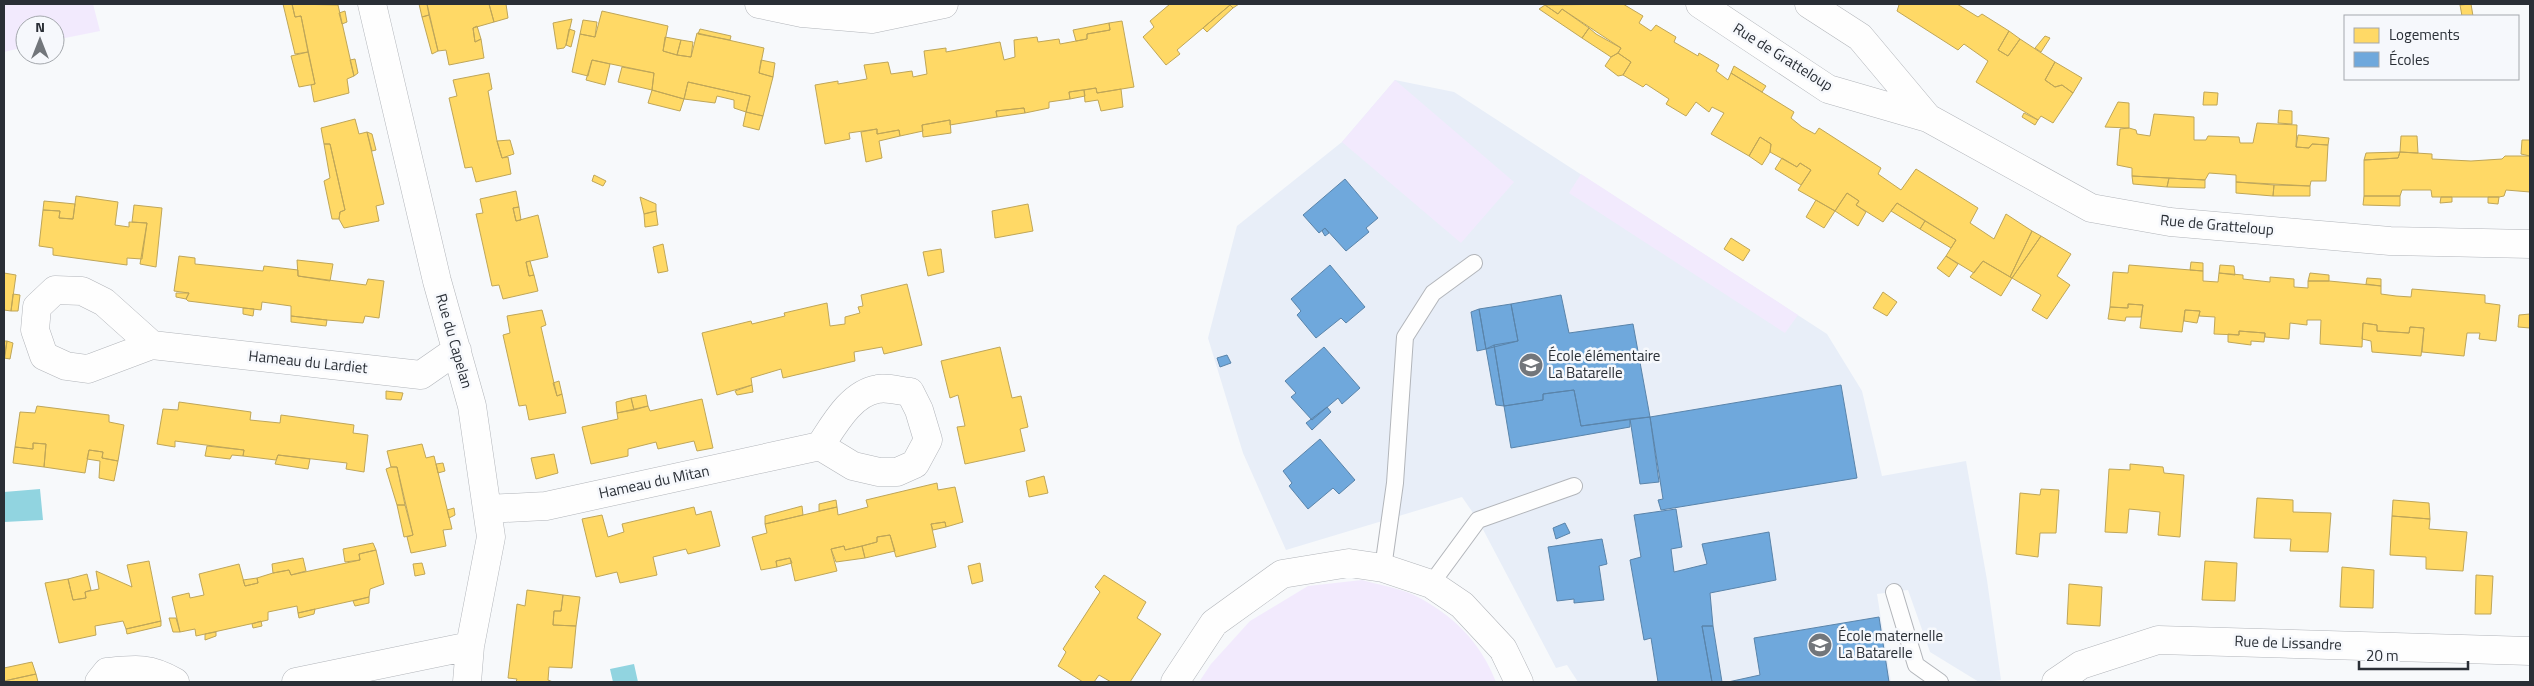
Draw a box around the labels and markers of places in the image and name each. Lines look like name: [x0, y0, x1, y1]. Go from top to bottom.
place label: École élémentaire La Batarelle: [1548, 344, 1660, 384]
school or university icon: École élémentaire La Batarelle: [1518, 352, 1544, 378]
place label: École maternelle La Batarelle: [1838, 624, 1943, 664]
school or university icon: École maternelle La Batarelle: [1807, 632, 1833, 658]

